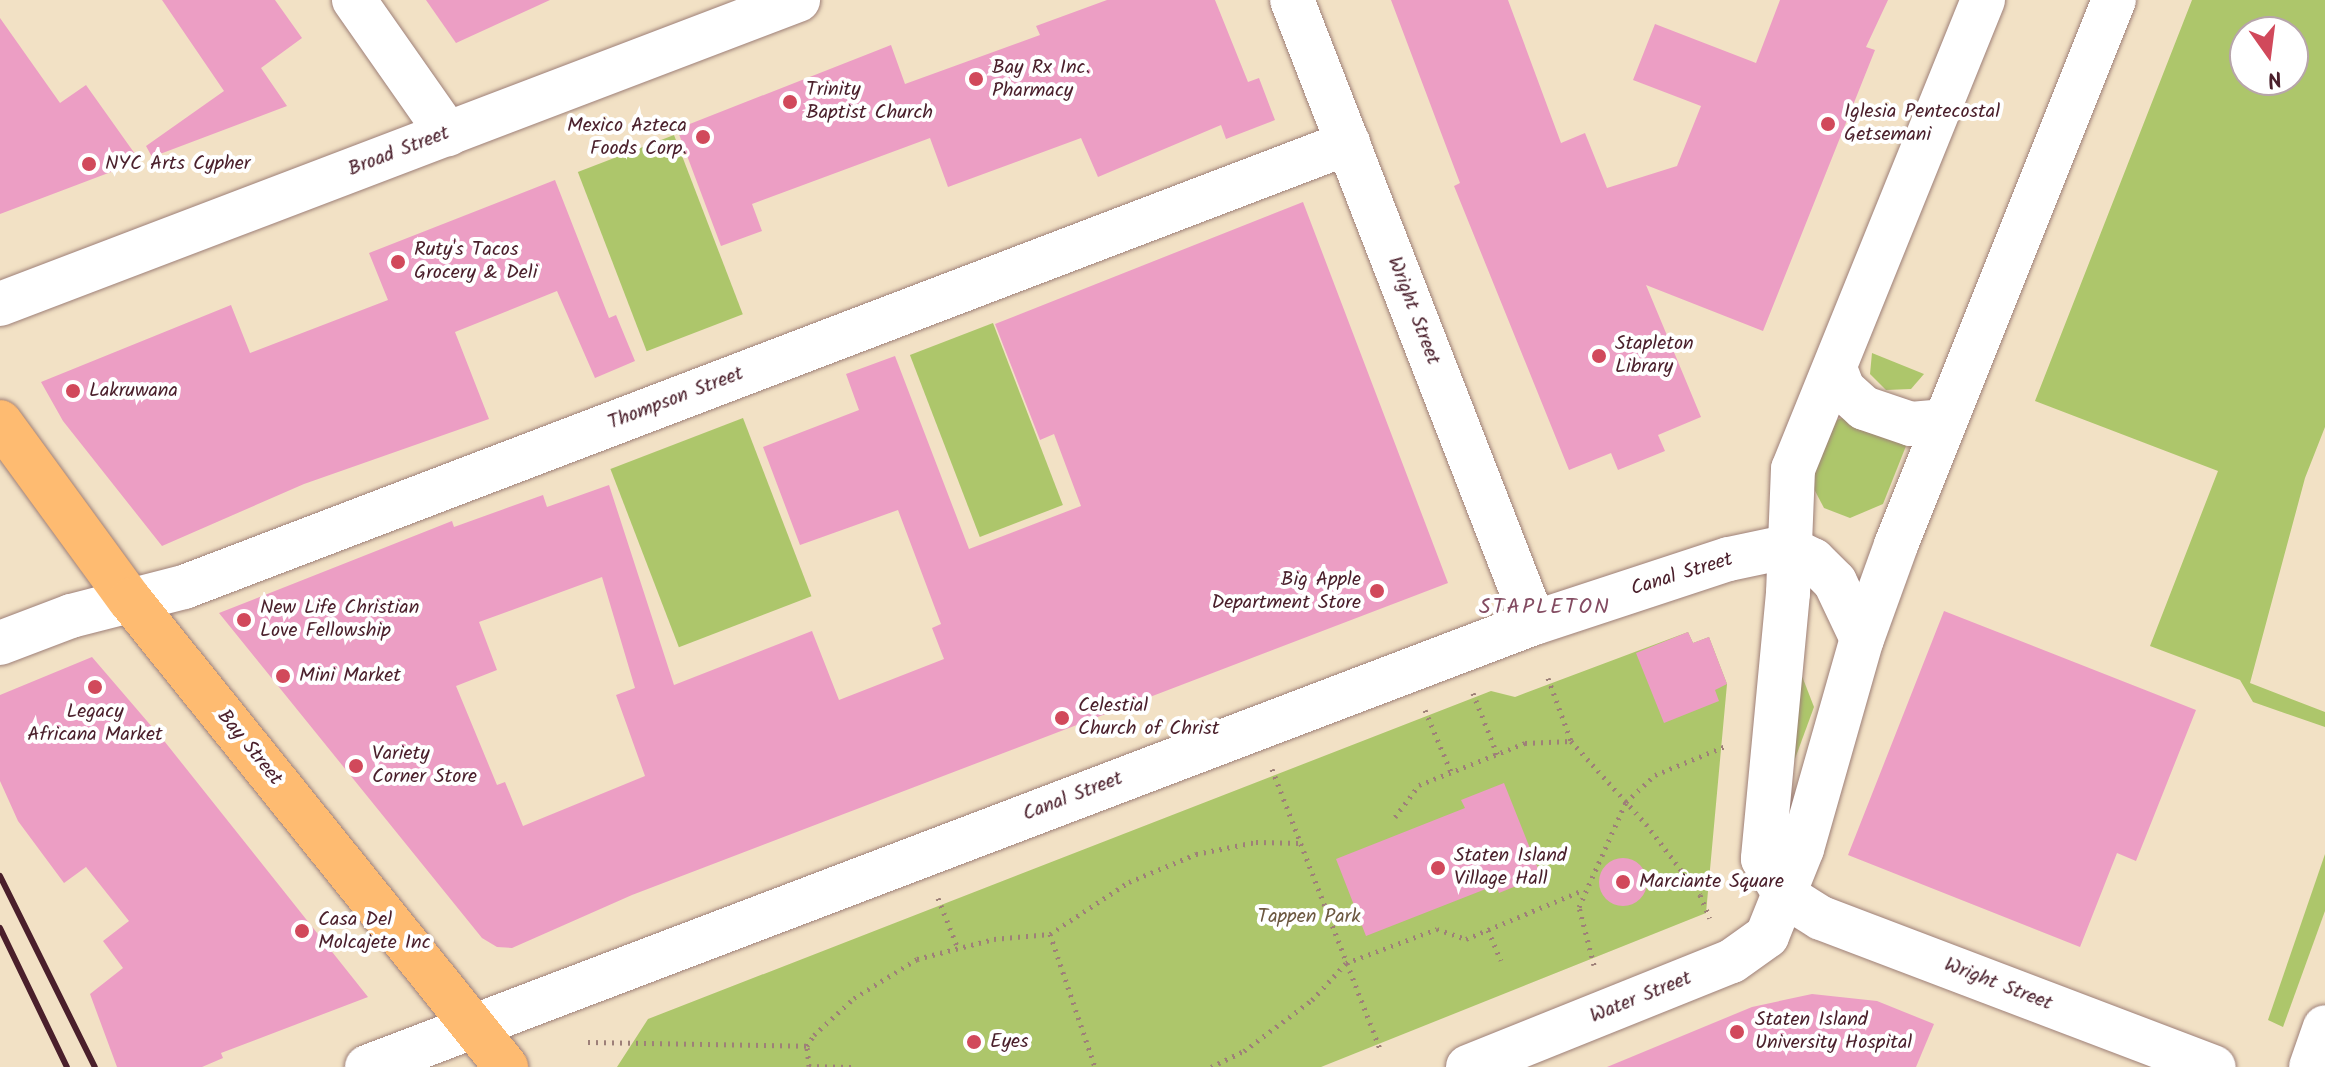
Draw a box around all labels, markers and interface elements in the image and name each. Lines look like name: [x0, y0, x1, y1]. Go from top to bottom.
north arrow: [2229, 16, 2309, 96]
place label: Bay Rx Inc. Pharmacy: [992, 56, 1090, 103]
text: N: [2263, 59, 2285, 96]
marker: Bay Rx Inc. Pharmacy: [967, 70, 985, 88]
place label: Trinity Baptist Church: [806, 78, 933, 125]
marker: Trinity Baptist Church: [781, 93, 799, 111]
place label: Iglesia Pentecostal Getsemani: [1844, 100, 2000, 147]
place label: Mexico Azteca Foods Corp.: [567, 114, 687, 161]
marker: Iglesia Pentecostal Getsemani: [1819, 115, 1837, 133]
street label: Broad Street: [345, 122, 453, 182]
marker: Mexico Azteca Foods Corp.: [694, 128, 712, 146]
place label: NYC Arts Cypher: [105, 152, 250, 176]
marker: NYC Arts Cypher: [80, 155, 98, 173]
place label: Ruty's Tacos Grocery & Deli: [414, 238, 537, 285]
marker: Ruty's Tacos Grocery & Deli: [389, 253, 407, 271]
street label: Wright Street: [1381, 254, 1445, 368]
place label: Stapleton Library: [1615, 332, 1694, 379]
marker: Stapleton Library: [1590, 347, 1608, 365]
street label: Thompson Street: [605, 362, 747, 436]
place label: Lakruwana: [89, 379, 178, 403]
marker: Lakruwana: [64, 382, 82, 400]
street label: Canal Street: [1628, 548, 1736, 602]
place label: Big Apple Department Store: [1211, 568, 1361, 615]
marker: Big Apple Department Store: [1368, 582, 1386, 600]
district label: STAPLETON: [1479, 595, 1611, 621]
place label: New Life Christian Love Fellowship: [260, 596, 419, 643]
marker: New Life Christian Love Fellowship: [235, 611, 253, 629]
place label: Mini Market: [299, 664, 401, 688]
marker: Mini Market: [274, 667, 292, 685]
marker: Legacy Africana Market: [86, 678, 104, 696]
place label: Celestial Church of Christ: [1078, 694, 1220, 741]
place label: Legacy Africana Market: [27, 700, 163, 747]
street label: Bay Street: [211, 705, 287, 791]
marker: Celestial Church of Christ: [1053, 709, 1071, 727]
place label: Variety Corner Store: [372, 742, 477, 789]
marker: Variety Corner Store: [347, 757, 365, 775]
street label: Canal Street: [1020, 767, 1126, 827]
place label: Staten Island Village Hall: [1454, 844, 1567, 891]
marker: Staten Island Village Hall: [1429, 859, 1447, 877]
place label: Marciante Square: [1639, 870, 1784, 894]
marker: Marciante Square: [1614, 873, 1632, 891]
park label: Tappen Park: [1257, 905, 1361, 929]
place label: Casa Del Molcajete Inc: [318, 908, 431, 955]
marker: Casa Del Molcajete Inc: [293, 922, 311, 940]
street label: Wright Street: [1941, 953, 2055, 1017]
street label: Water Street: [1587, 967, 1695, 1029]
place label: Staten Island University Hospital: [1755, 1008, 1912, 1055]
marker: Staten Island University Hospital: [1726, 1021, 1748, 1043]
place label: Eyes: [990, 1030, 1029, 1054]
marker: Eyes: [965, 1033, 983, 1051]

